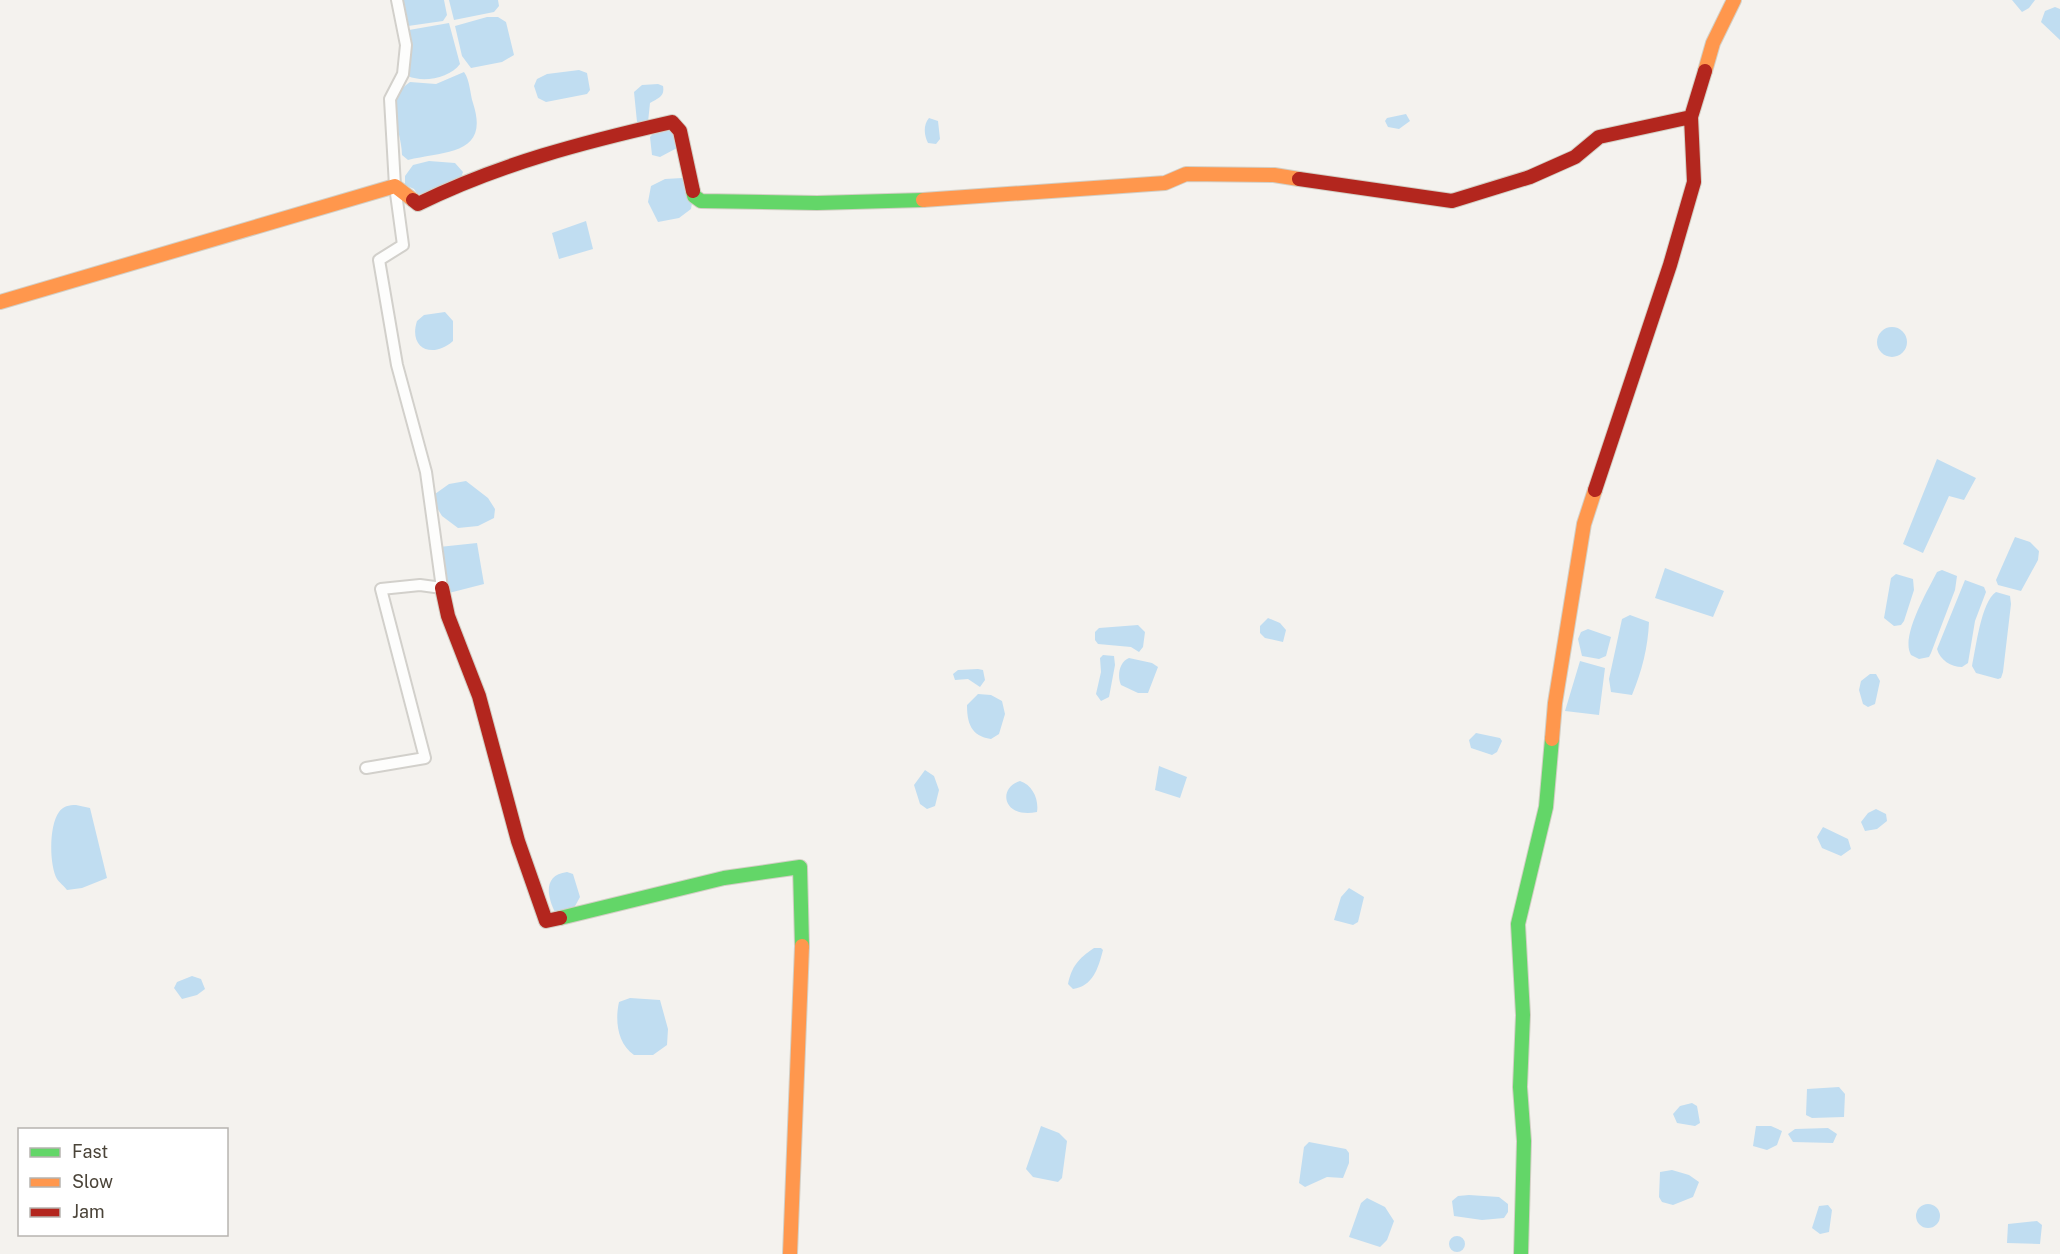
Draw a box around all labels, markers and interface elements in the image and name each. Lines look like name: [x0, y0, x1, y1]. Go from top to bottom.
legend: [18, 1128, 228, 1236]
text: Fast: [72, 1141, 108, 1162]
text: Slow: [72, 1171, 113, 1192]
text: Jam: [72, 1201, 105, 1222]

